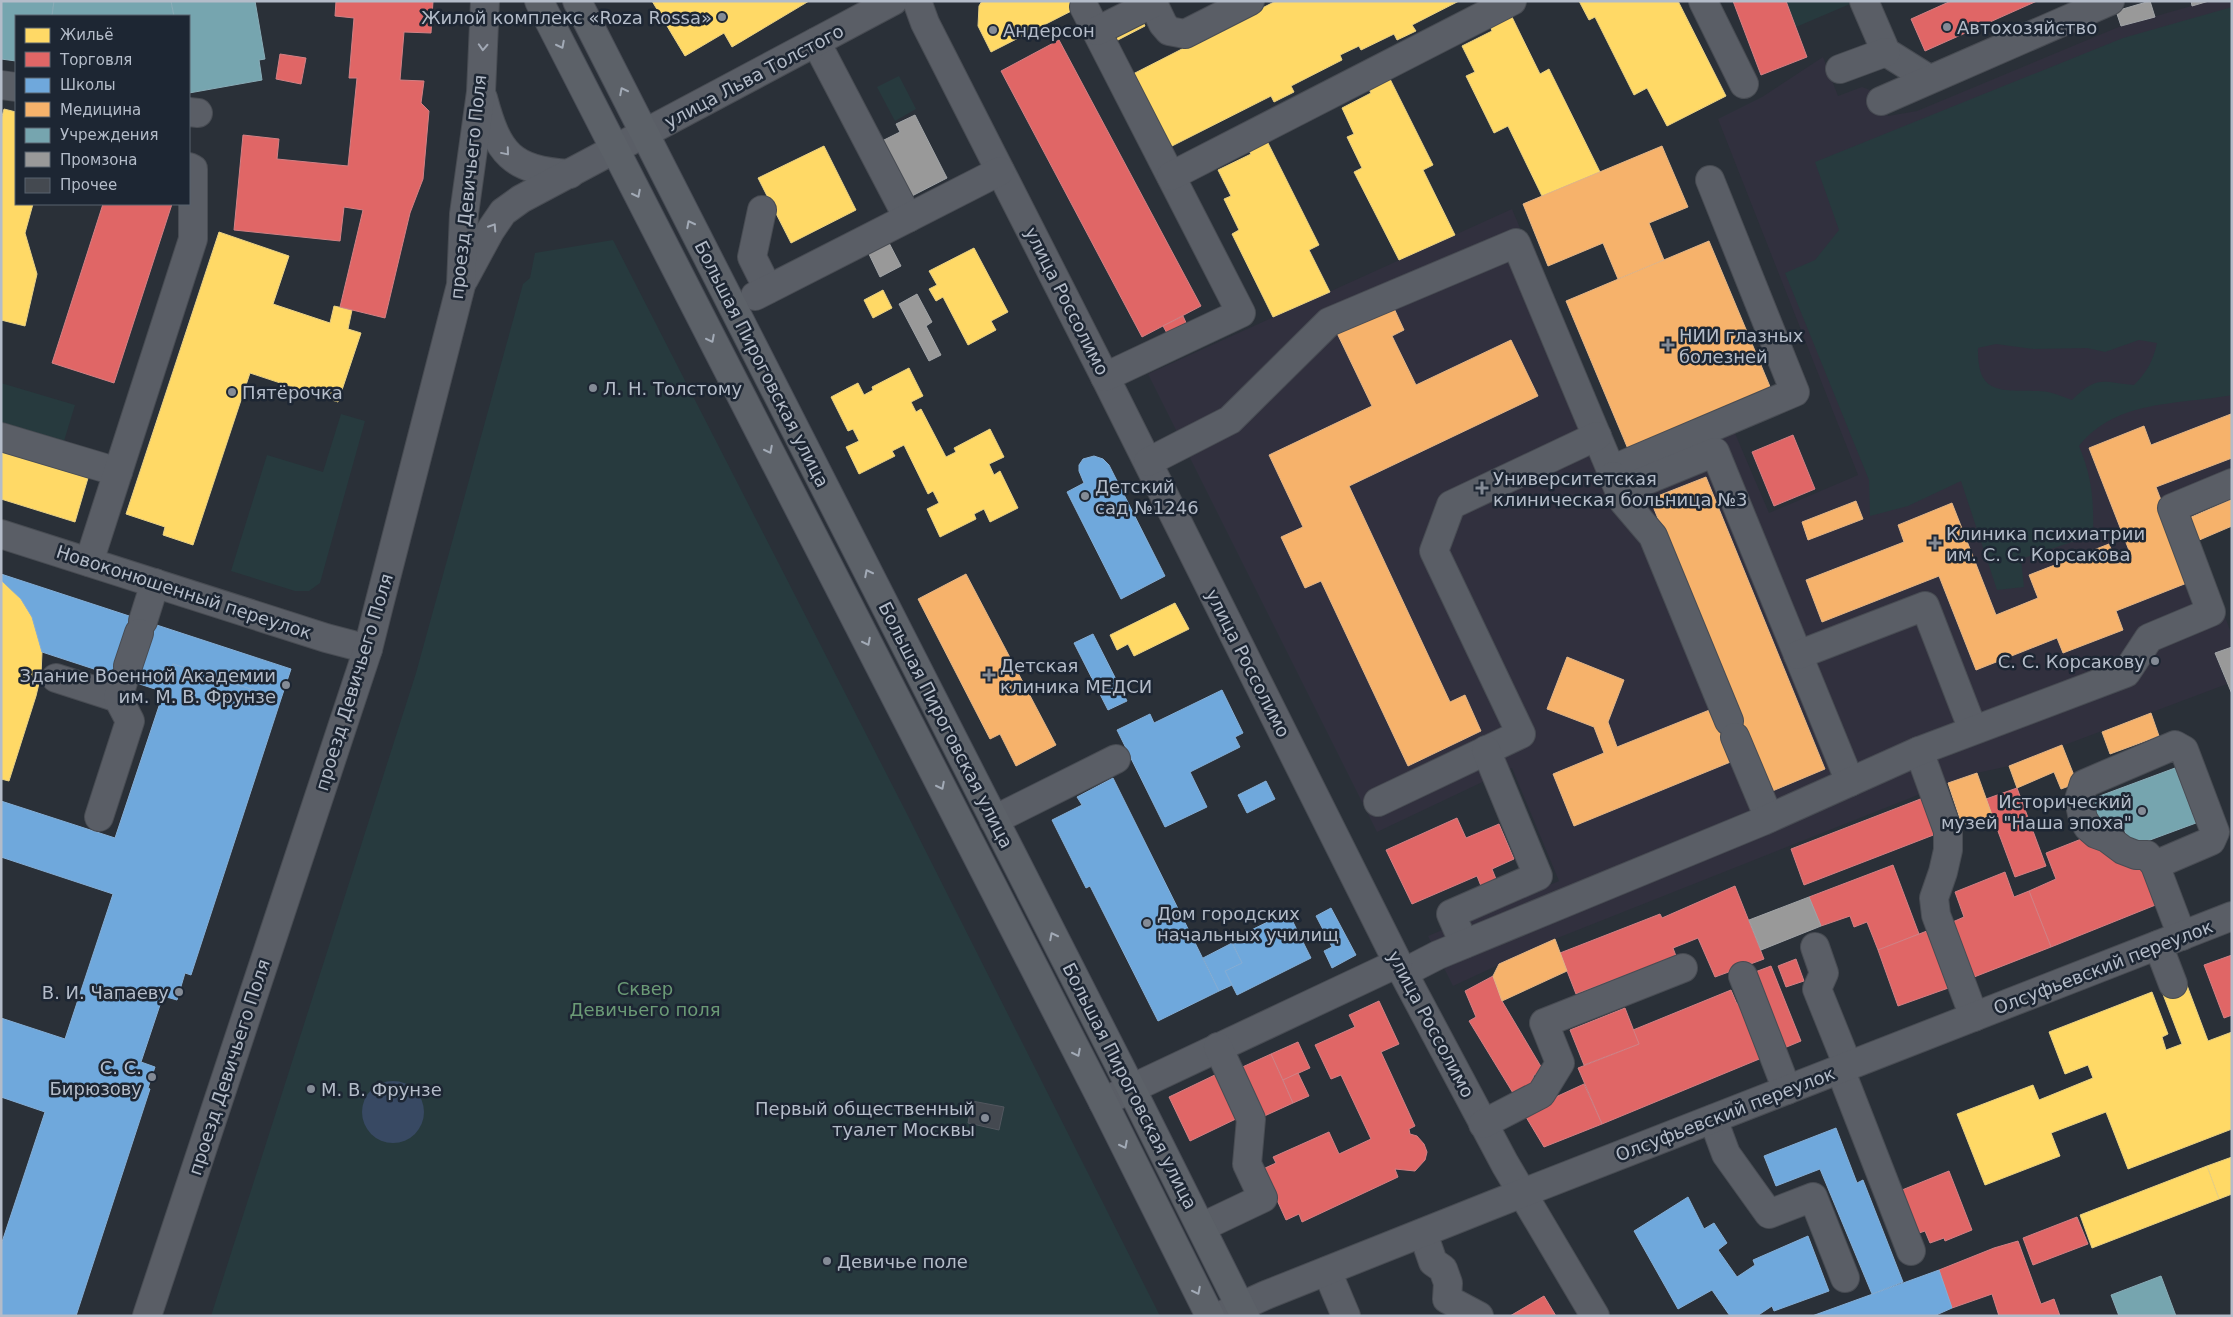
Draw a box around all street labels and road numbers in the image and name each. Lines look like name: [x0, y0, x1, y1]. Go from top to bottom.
street label: улица Льва Толстого: [661, 20, 847, 132]
street label: проезд Девичьего Поля: [446, 74, 490, 300]
street label: улица Россолимо: [1021, 223, 1113, 379]
street label: Большая Пироговская улица: [691, 237, 833, 491]
street label: Новоконюшенный переулок: [54, 541, 314, 643]
street label: проезд Девичьего Поля: [311, 571, 397, 793]
street label: улица Россолимо: [1202, 585, 1294, 741]
street label: Большая Пироговская улица: [875, 598, 1017, 852]
street label: Олсуфьевский переулок: [1990, 915, 2216, 1019]
street label: улица Россолимо: [1383, 947, 1479, 1101]
street label: проезд Девичьего Поля: [184, 956, 274, 1178]
street label: Большая Пироговская улица: [1059, 959, 1201, 1213]
street label: Олсуфьевский переулок: [1612, 1062, 1838, 1166]

